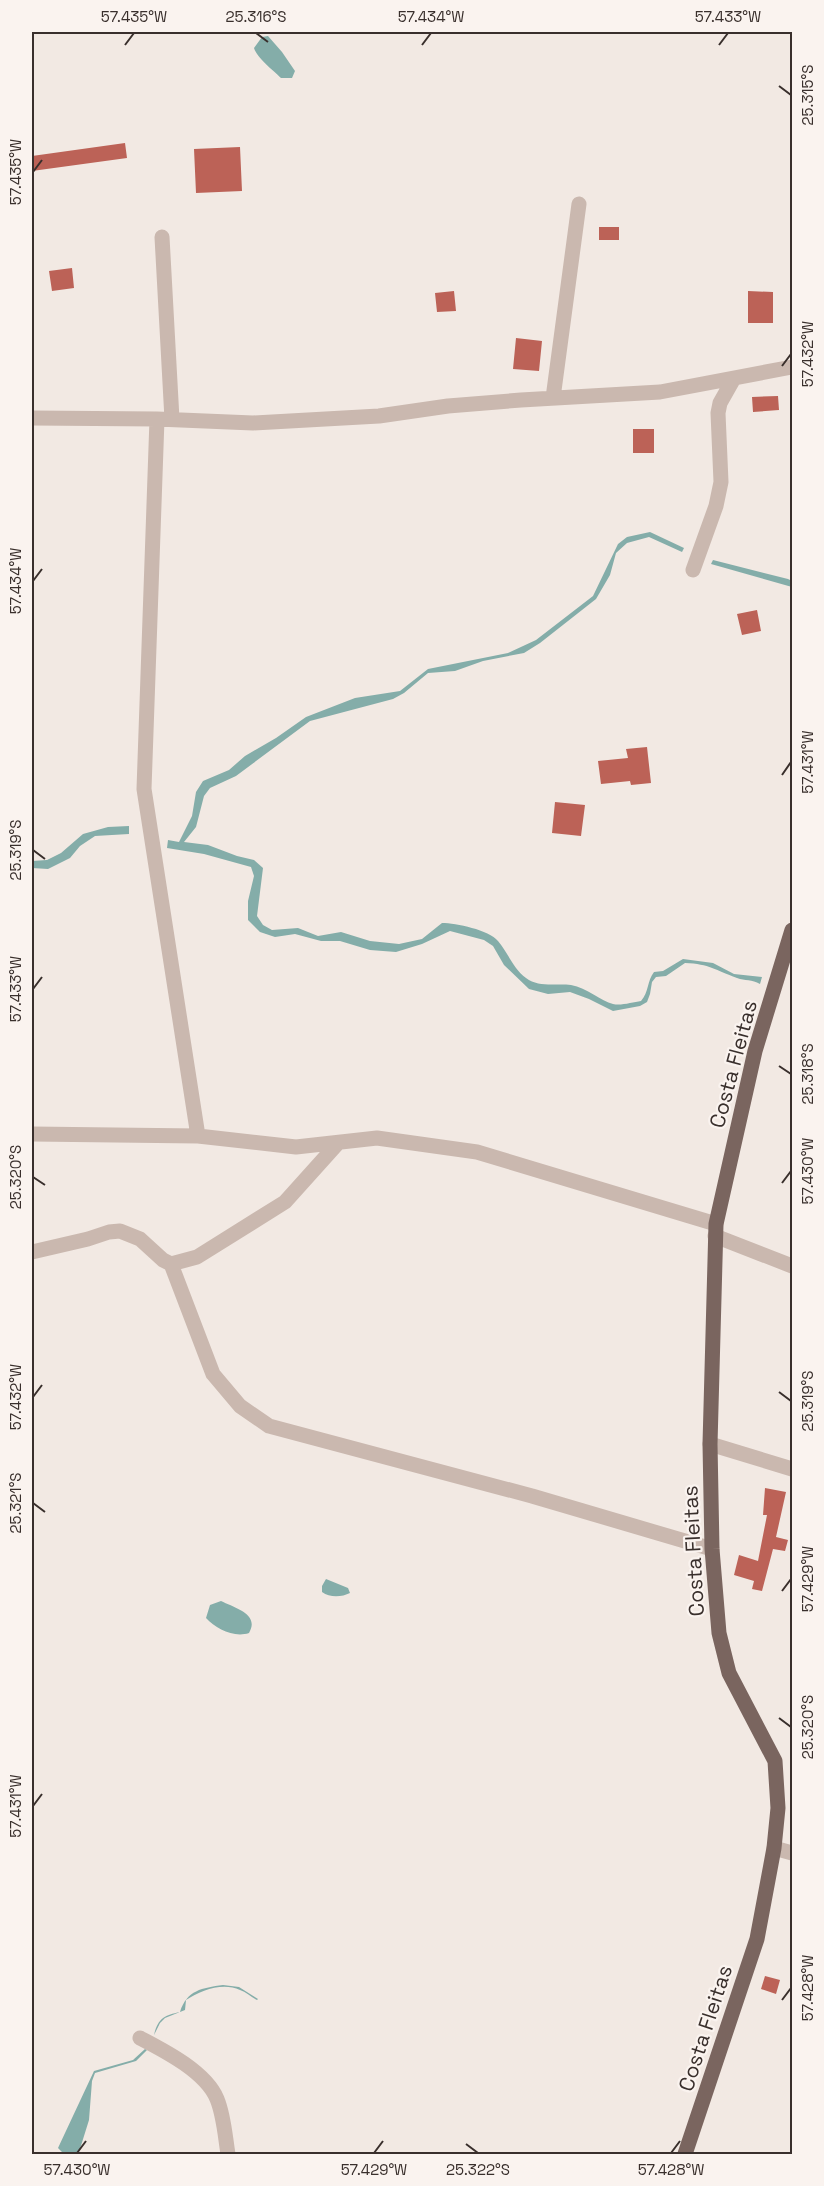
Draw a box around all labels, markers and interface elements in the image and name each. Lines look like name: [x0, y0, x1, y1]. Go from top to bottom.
text: 57.435°W: [101, 7, 167, 26]
text: 25.316°S: [225, 7, 287, 26]
text: 57.434°W: [398, 7, 464, 26]
text: 57.433°W: [695, 7, 761, 26]
text: 25.315°S: [798, 65, 817, 125]
text: 57.435°W: [6, 139, 25, 205]
text: 57.432°W: [798, 321, 817, 387]
text: 57.434°W: [6, 548, 25, 614]
text: 57.431°W: [798, 730, 817, 794]
text: 25.319°S: [6, 819, 25, 881]
text: 57.433°W: [6, 956, 25, 1022]
street label: Costa Fleitas: [703, 997, 763, 1131]
text: 25.318°S: [798, 1043, 817, 1105]
text: 57.430°W: [798, 1138, 817, 1204]
text: 25.320°S: [6, 1145, 25, 1209]
text: 57.432°W: [6, 1364, 25, 1430]
text: 25.319°S: [798, 1370, 817, 1432]
text: 25.321°S: [6, 1472, 25, 1534]
street label: Costa Fleitas: [676, 1485, 710, 1617]
text: 57.429°W: [798, 1546, 817, 1612]
text: 25.320°S: [798, 1695, 817, 1759]
text: 57.431°W: [6, 1774, 25, 1838]
text: 57.428°W: [798, 1955, 817, 2021]
street label: Costa Fleitas: [672, 1961, 738, 2095]
text: 57.430°W: [44, 2160, 110, 2179]
text: 57.429°W: [341, 2160, 407, 2179]
text: 25.322°S: [446, 2160, 510, 2179]
text: 57.428°W: [638, 2160, 704, 2179]

